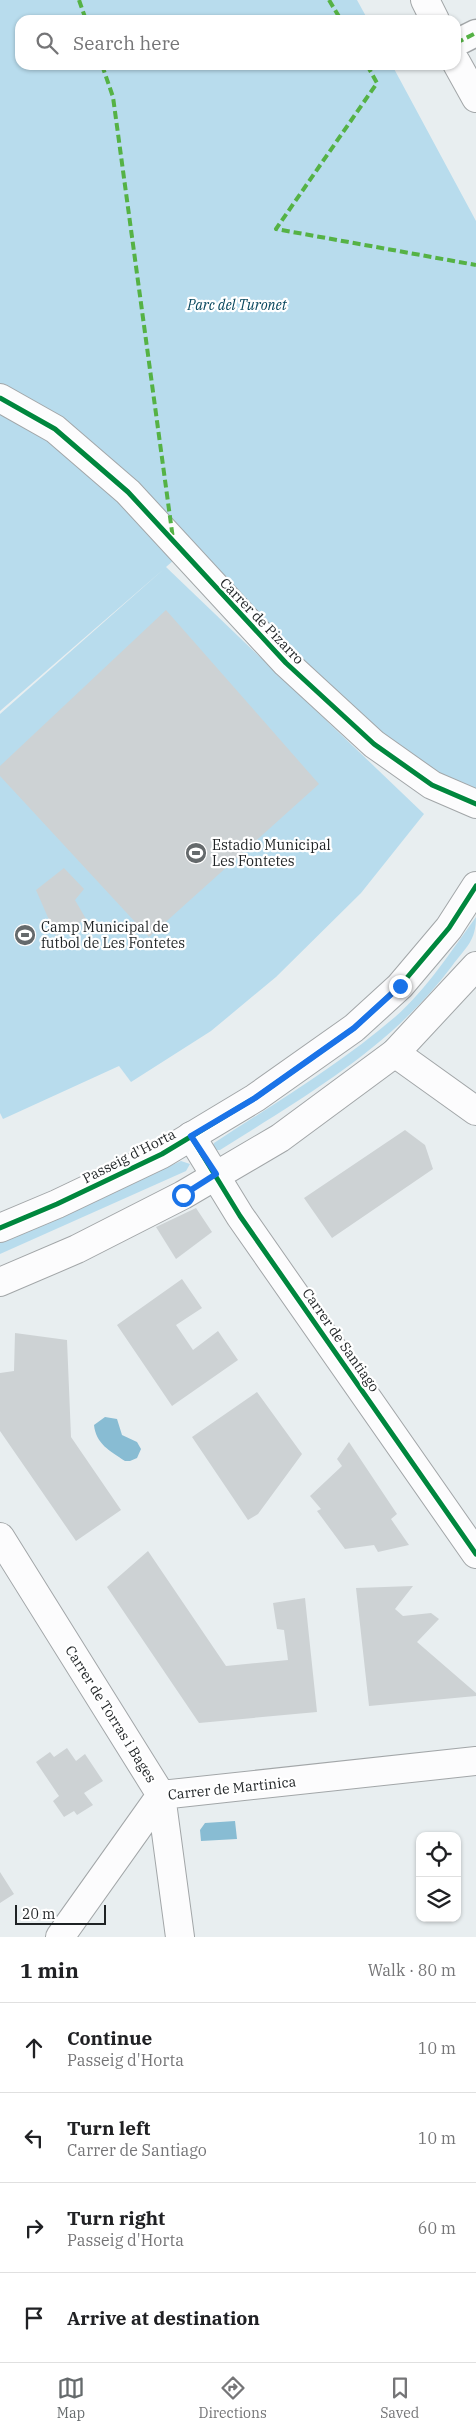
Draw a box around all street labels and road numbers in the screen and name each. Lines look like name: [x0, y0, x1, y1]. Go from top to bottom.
street label: Carrer de Pizarro: [216, 574, 308, 668]
street label: Passeig d'Horta: [79, 1125, 179, 1187]
street label: Carrer de Santiago: [299, 1285, 384, 1395]
street label: Carrer de Torras i Bages: [61, 1642, 161, 1786]
street label: Carrer de Martinica: [167, 1772, 297, 1804]

